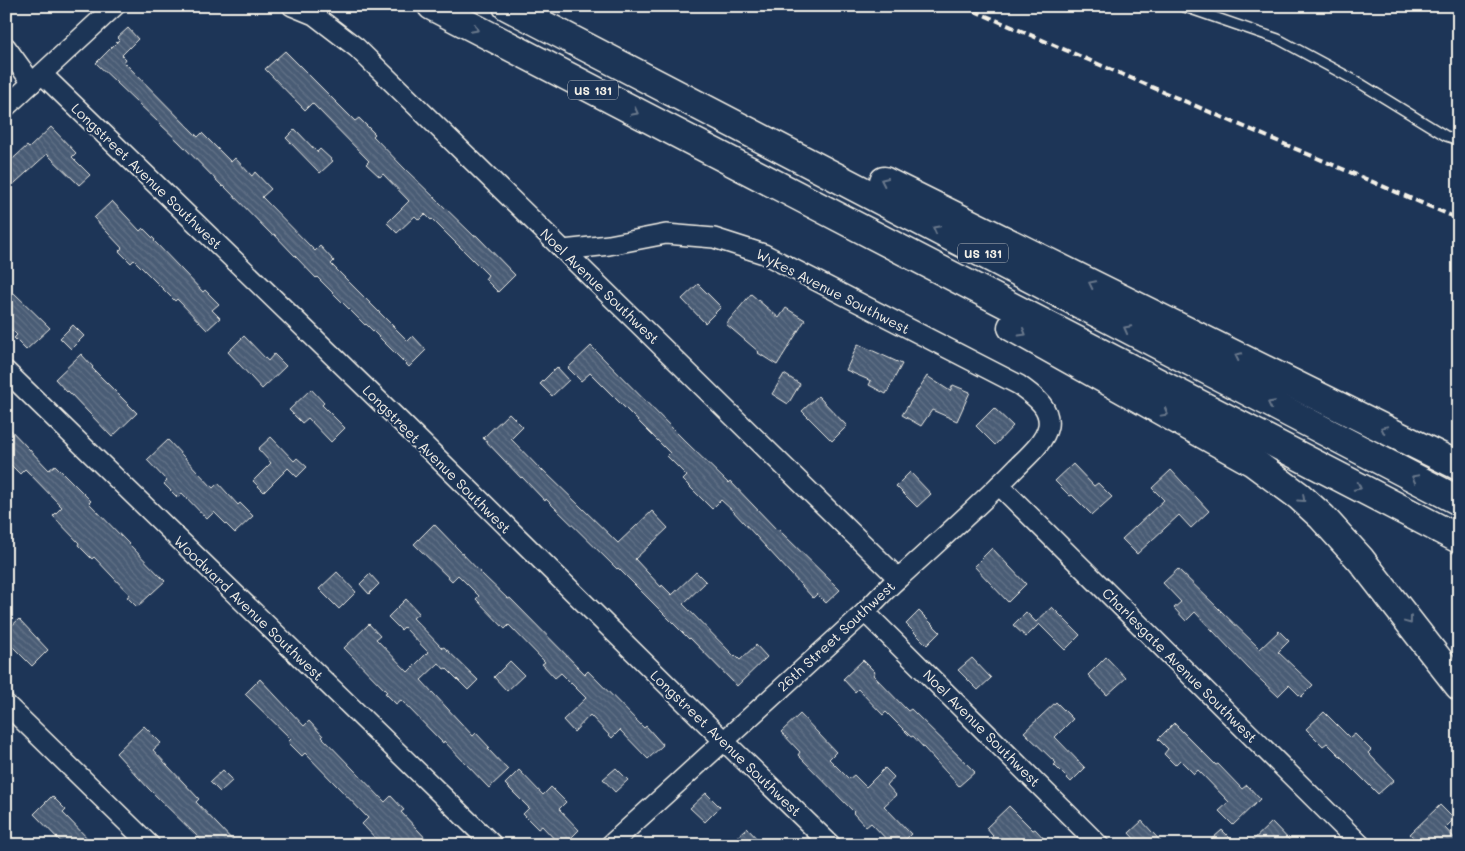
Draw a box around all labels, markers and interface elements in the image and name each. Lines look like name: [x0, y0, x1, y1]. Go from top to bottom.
one-way arrow: [470, 23, 479, 33]
road number: US 131: [568, 80, 618, 100]
street label: Longstreet Avenue Southwest: [67, 99, 227, 253]
one-way arrow: [629, 106, 638, 116]
one-way arrow: [880, 177, 889, 187]
street label: Noel Avenue Southwest: [536, 224, 664, 348]
one-way arrow: [933, 225, 942, 235]
street label: Wykes Avenue Southwest: [753, 244, 913, 338]
road number: US 131: [958, 244, 1008, 262]
one-way arrow: [1089, 280, 1098, 290]
one-way arrow: [1123, 325, 1132, 335]
one-way arrow: [1017, 327, 1026, 337]
one-way arrow: [1234, 352, 1243, 363]
street label: Longstreet Avenue Southwest: [359, 381, 515, 537]
one-way arrow: [1267, 400, 1276, 410]
one-way arrow: [1159, 406, 1168, 416]
one-way arrow: [1380, 425, 1389, 435]
one-way arrow: [1412, 474, 1421, 484]
one-way arrow: [1353, 481, 1362, 491]
one-way arrow: [1296, 493, 1305, 502]
street label: Woodward Avenue Southwest: [170, 531, 328, 685]
street label: 26th Street Southwest: [773, 576, 899, 696]
street label: Charlesgate Avenue Southwest: [1098, 583, 1262, 747]
one-way arrow: [1403, 615, 1411, 624]
street label: Noel Avenue Southwest: [919, 665, 1045, 791]
street label: Longstreet Avenue Southwest: [646, 666, 806, 820]

